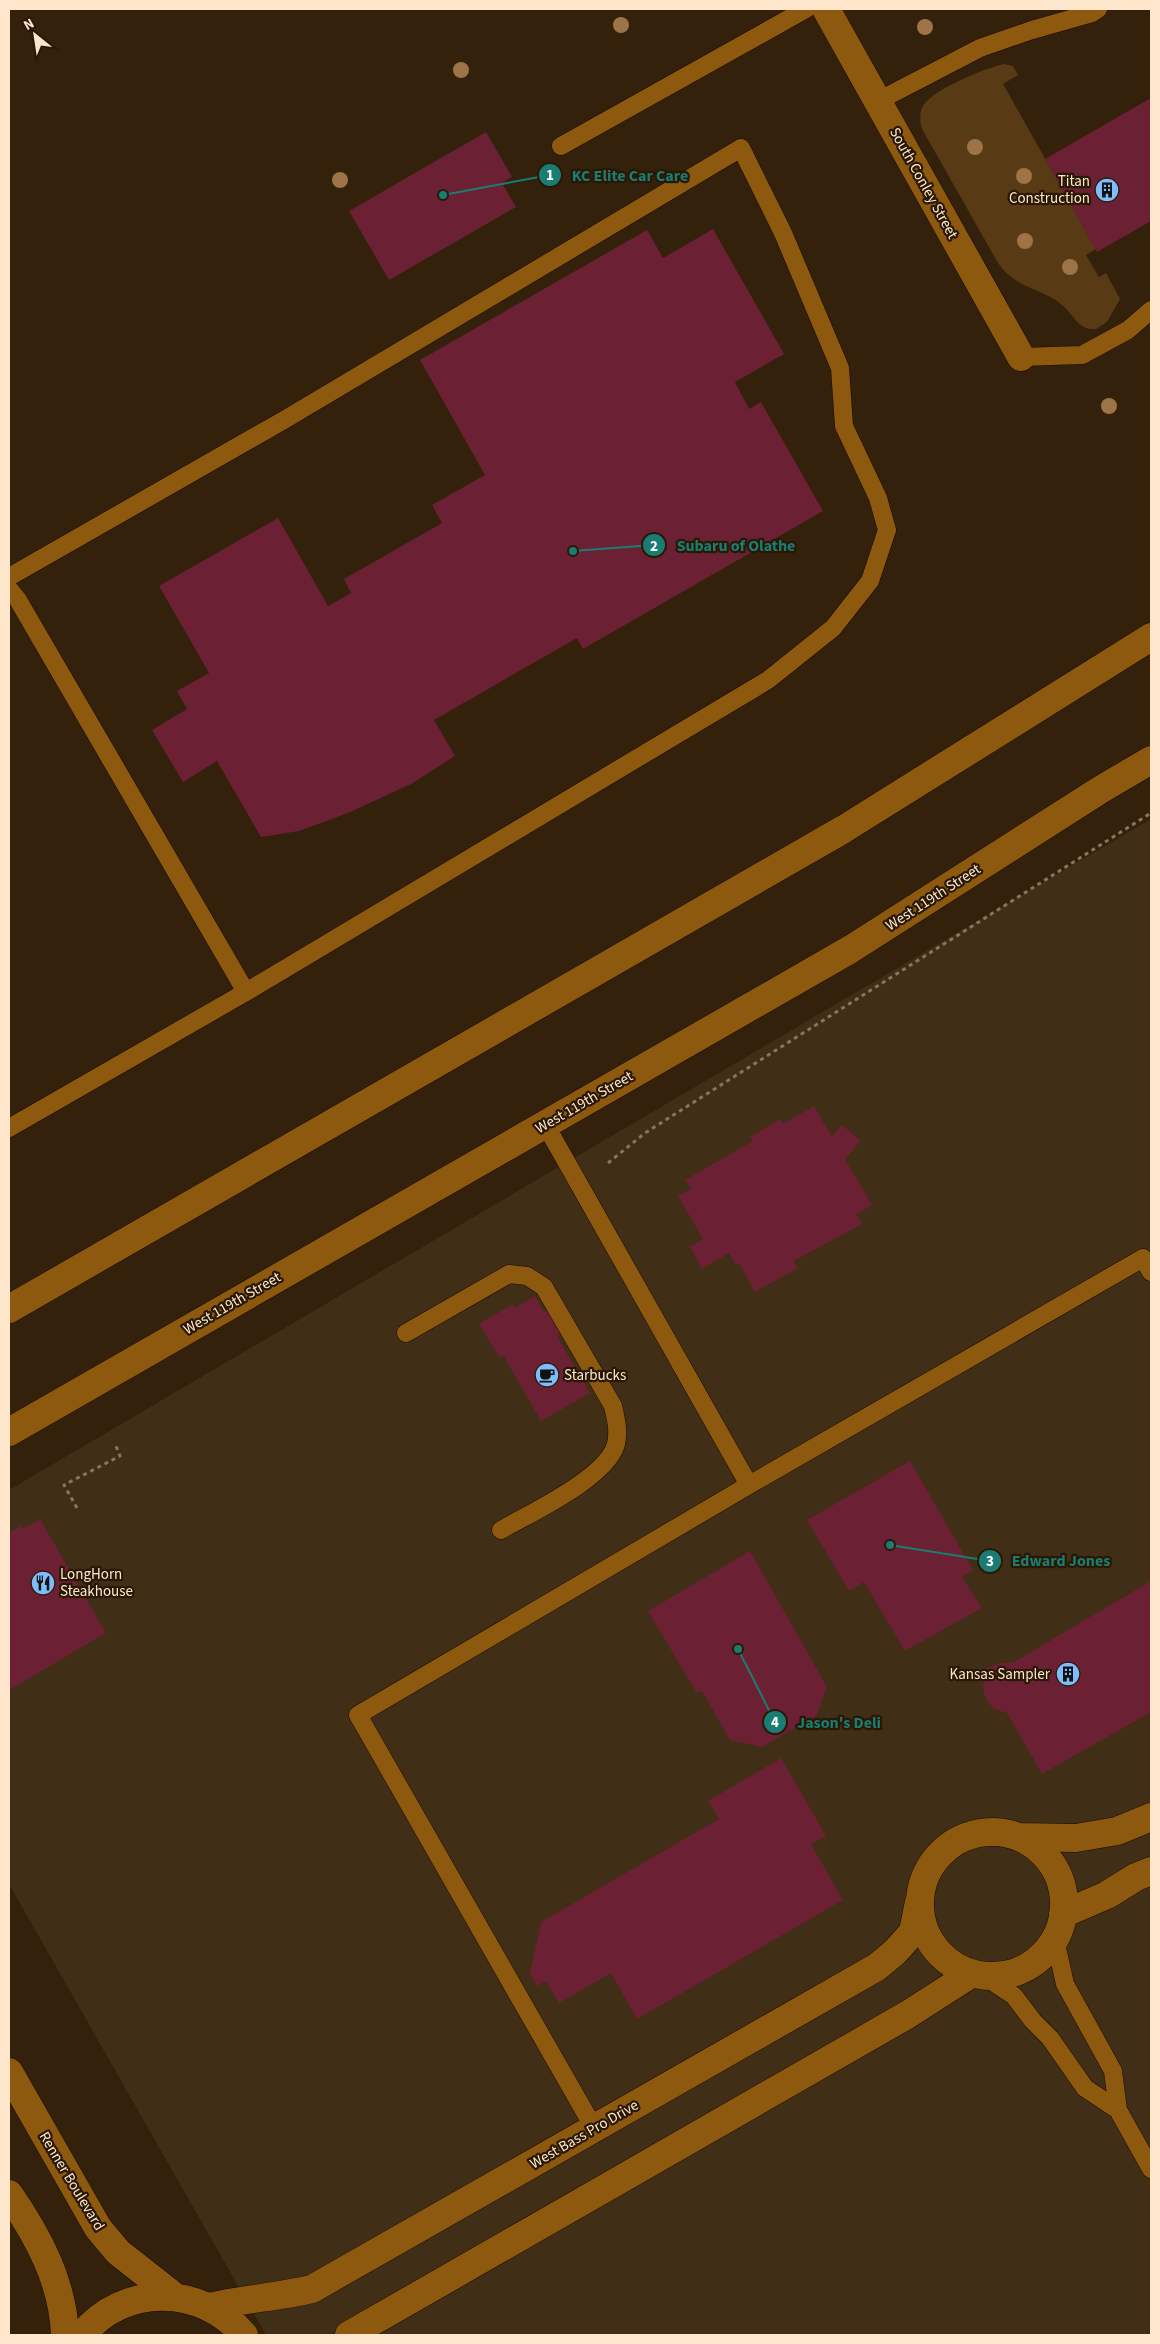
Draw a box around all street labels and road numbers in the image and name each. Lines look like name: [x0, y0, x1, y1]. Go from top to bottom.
street label: South Conley Street: [884, 124, 963, 243]
street label: West 119th Street: [882, 859, 985, 936]
street label: West 119th Street: [532, 1066, 637, 1139]
street label: West 119th Street: [180, 1267, 285, 1340]
street label: West Bass Pro Drive: [526, 2095, 643, 2174]
street label: Renner Boulevard: [34, 2128, 109, 2235]

